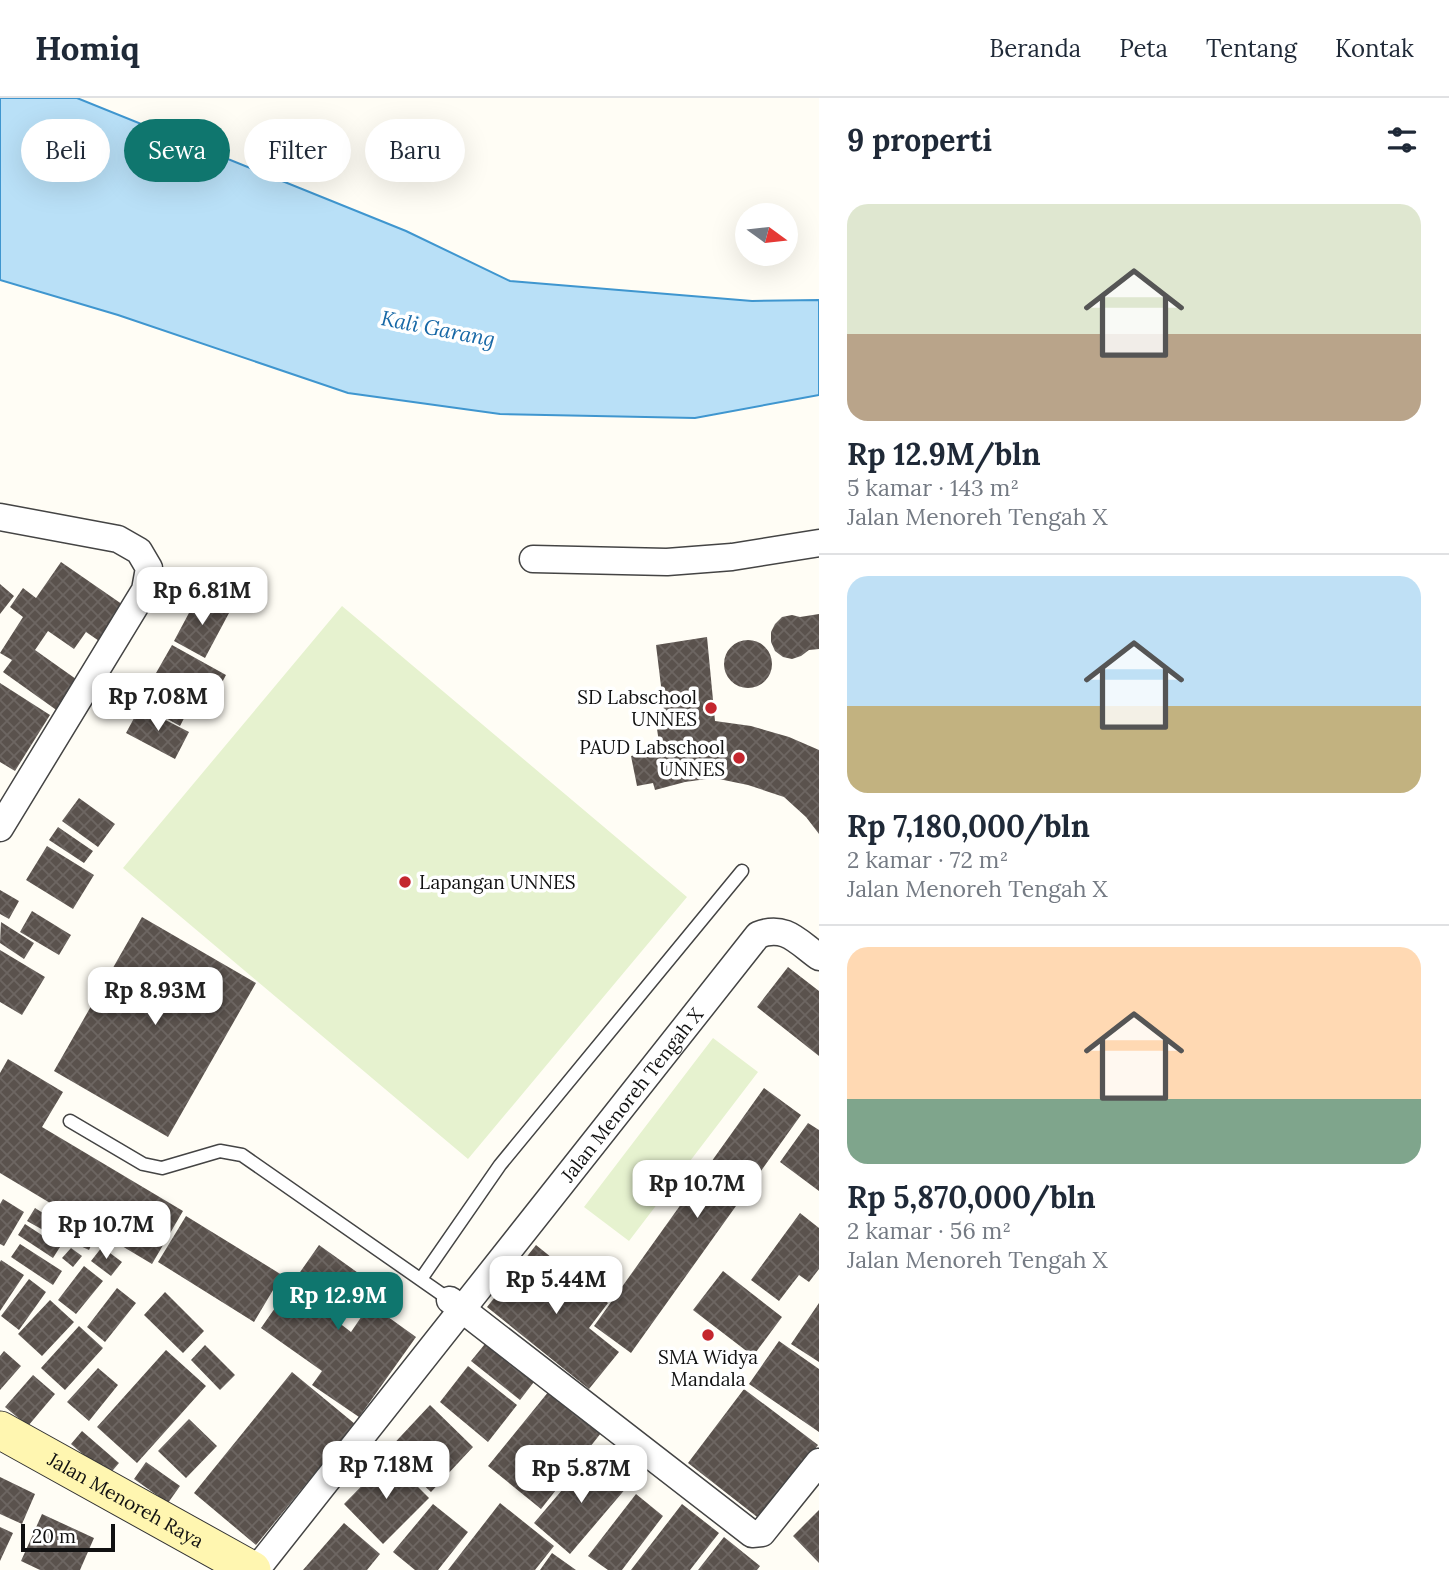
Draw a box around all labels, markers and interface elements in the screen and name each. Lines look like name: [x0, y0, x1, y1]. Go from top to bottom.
text: Homiq: [35, 27, 140, 69]
text: Beranda: [989, 33, 1081, 64]
text: Peta: [1119, 33, 1168, 64]
text: Tentang: [1206, 33, 1297, 64]
text: Kontak: [1335, 33, 1414, 64]
chip: Beli: [21, 119, 110, 182]
chip: Sewa: [124, 119, 230, 182]
chip: Filter: [244, 119, 351, 182]
chip: Baru: [365, 119, 465, 182]
text: 9 properti: [847, 121, 992, 159]
icon: filters: [1383, 121, 1421, 159]
north arrow: [735, 203, 798, 266]
map controls: [735, 203, 798, 266]
icon: home: [1071, 250, 1197, 376]
water label: Kali Garang: [379, 304, 497, 353]
text: Rp 12.9M/bln: [847, 435, 1041, 473]
text: 5 kamar · 143 m²: [847, 473, 1019, 502]
text: Jalan Menoreh Tengah X: [847, 502, 1108, 531]
pin: Rp 6.81M: [130, 568, 274, 627]
text: Rp 6.81M: [153, 575, 251, 604]
icon: home: [1071, 622, 1197, 748]
pin: Rp 7.08M: [86, 674, 230, 733]
text: Rp 7.08M: [108, 681, 208, 710]
place label: SD Labschool UNNES: [577, 685, 697, 731]
marker: SD Labschool UNNES: [703, 700, 719, 716]
place label: PAUD Labschool UNNES: [579, 735, 725, 781]
marker: PAUD Labschool UNNES: [731, 750, 747, 766]
text: Rp 7,180,000/bln: [847, 807, 1090, 845]
text: 2 kamar · 72 m²: [847, 845, 1008, 874]
place label: Lapangan UNNES: [419, 870, 576, 894]
marker: Lapangan UNNES: [397, 874, 413, 890]
text: Jalan Menoreh Tengah X: [847, 874, 1108, 903]
pin: Rp 8.93M: [83, 968, 227, 1027]
text: Rp 8.93M: [104, 975, 206, 1004]
icon: home: [1071, 993, 1197, 1119]
street label: Jalan Menoreh Tengah X: [555, 1002, 708, 1187]
pin: Rp 10.7M: [625, 1160, 769, 1220]
text: Rp 10.7M: [649, 1168, 745, 1197]
text: Rp 5,870,000/bln: [847, 1178, 1096, 1216]
pin: Rp 10.7M: [34, 1202, 178, 1261]
text: Rp 10.7M: [58, 1209, 154, 1238]
text: 2 kamar · 56 m²: [847, 1216, 1011, 1245]
text: Jalan Menoreh Tengah X: [847, 1245, 1108, 1274]
pin: Rp 5.44M: [484, 1256, 628, 1316]
text: Rp 5.44M: [505, 1264, 607, 1293]
pin: Rp 12.9M: [266, 1272, 410, 1332]
text: Rp 12.9M: [289, 1280, 387, 1309]
marker: SMA Widya Mandala: [700, 1327, 716, 1343]
place label: SMA Widya Mandala: [658, 1345, 758, 1391]
pin: Rp 7.18M: [314, 1442, 458, 1501]
pin: Rp 5.87M: [509, 1446, 653, 1505]
street label: Jalan Menoreh Raya: [43, 1447, 208, 1553]
text: Rp 7.18M: [338, 1449, 434, 1478]
text: Rp 5.87M: [531, 1453, 631, 1482]
scale bar: [21, 1521, 116, 1553]
text: 20 m: [32, 1524, 76, 1548]

